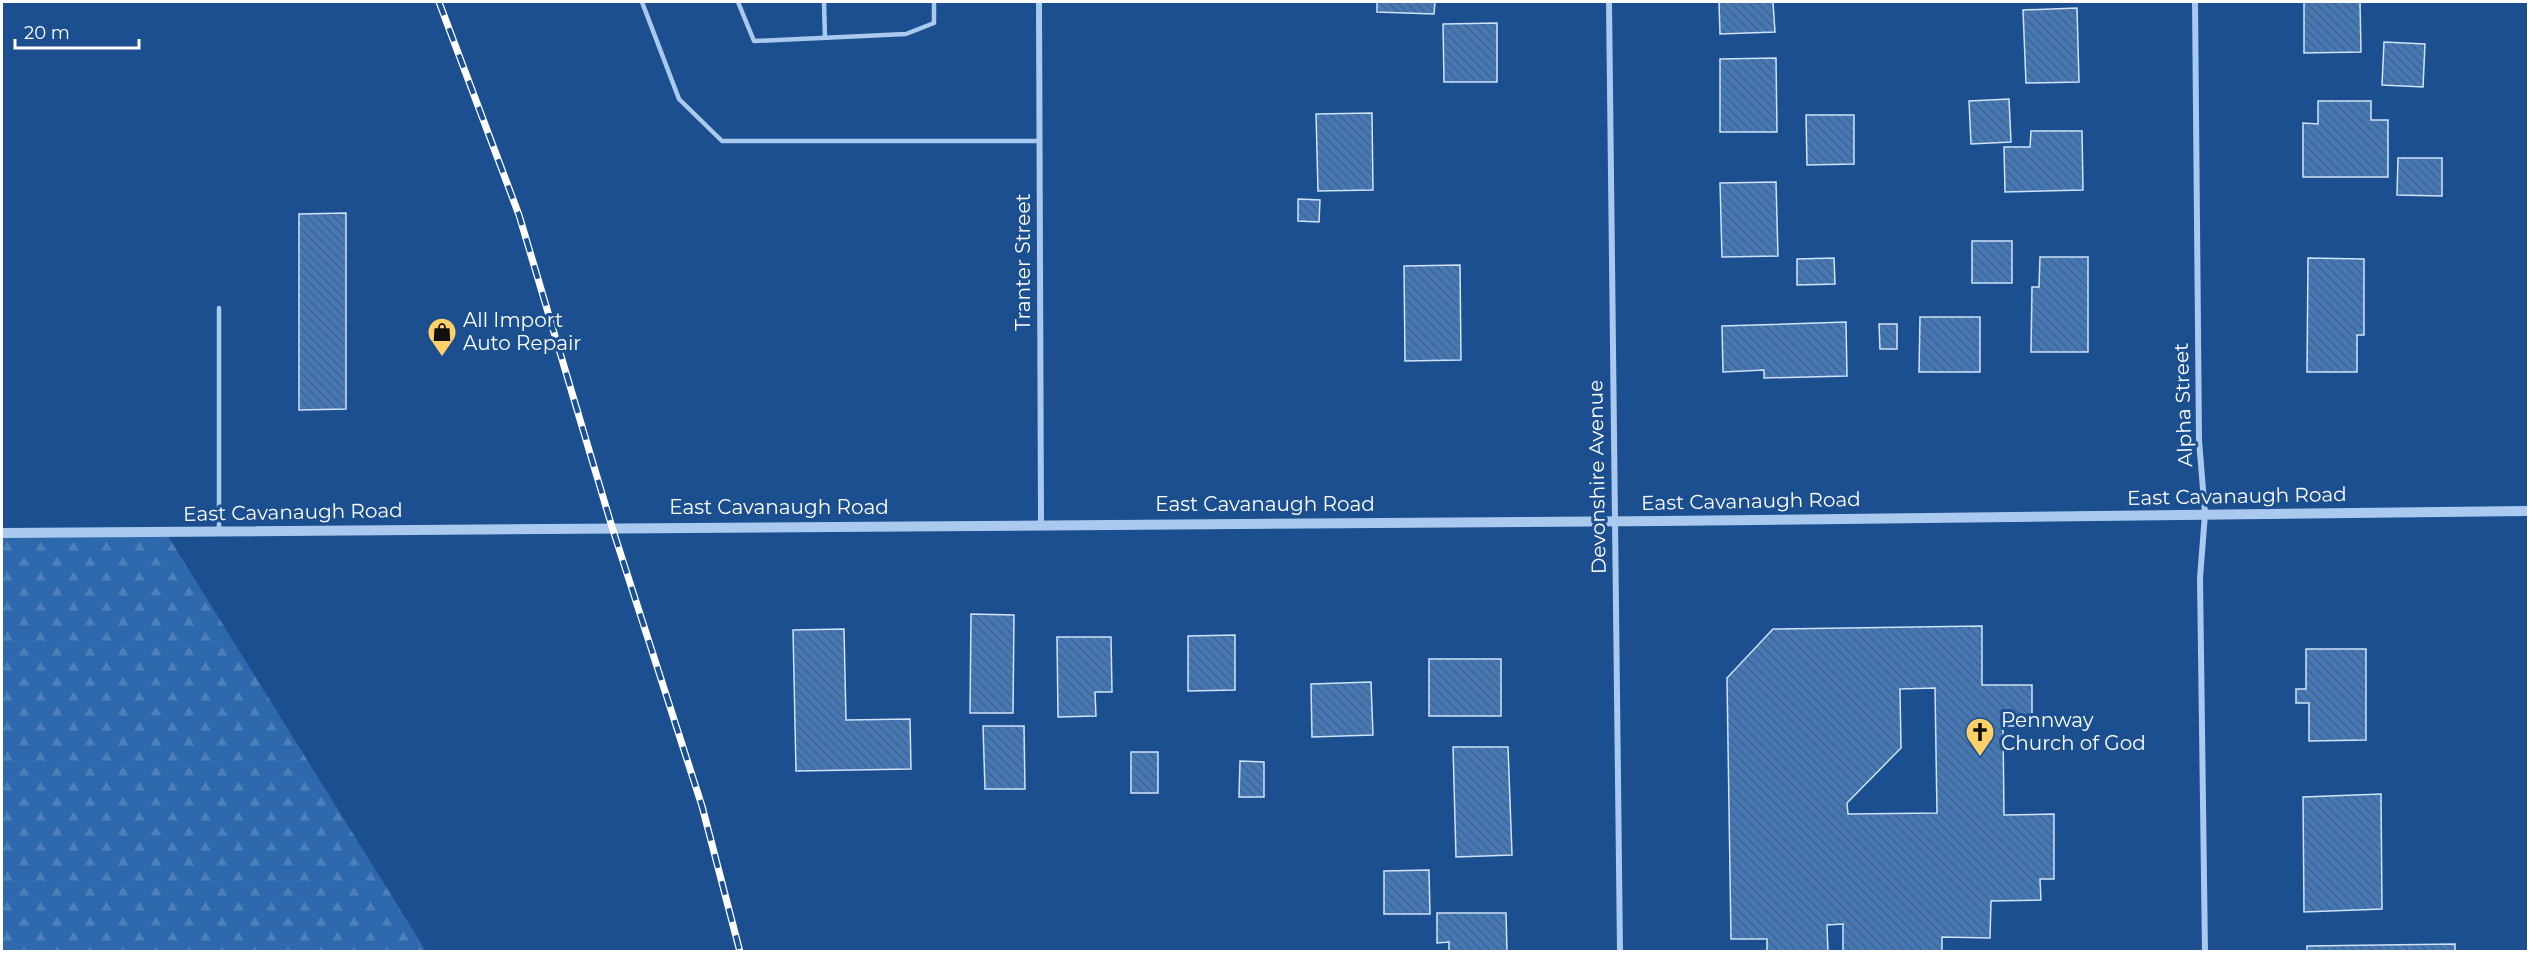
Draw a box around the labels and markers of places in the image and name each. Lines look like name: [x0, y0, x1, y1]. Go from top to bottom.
place label: All Import Auto Repair: [463, 308, 581, 355]
shop icon: All Import Auto Repair: [426, 316, 458, 358]
place label: Pennway Church of God: [2001, 708, 2146, 755]
church icon: Pennway Church of God: [1964, 716, 1996, 758]

